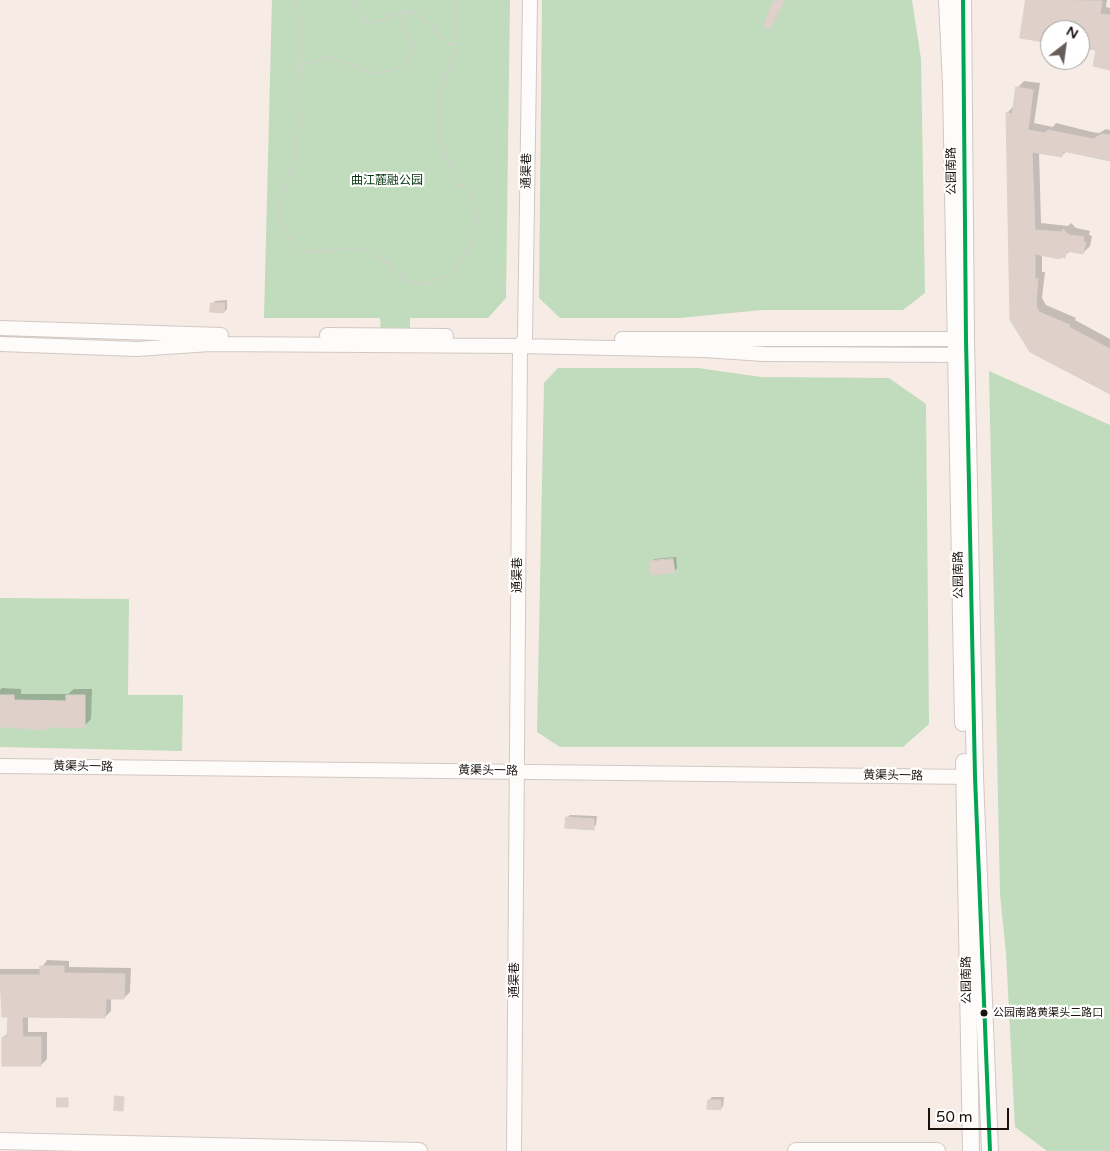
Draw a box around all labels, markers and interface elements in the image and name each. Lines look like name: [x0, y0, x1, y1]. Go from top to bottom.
north arrow: [1040, 20, 1090, 70]
text: N: [1063, 22, 1081, 43]
street label: 公园南路: [944, 147, 960, 195]
street label: 通渠巷: [519, 153, 535, 189]
park label: 曲江麓融公园: [351, 174, 423, 188]
street label: 公园南路: [951, 551, 967, 599]
street label: 通渠巷: [511, 557, 525, 593]
street label: 黄渠头一路: [53, 759, 113, 775]
street label: 黄渠头一路: [458, 763, 518, 779]
street label: 黄渠头一路: [863, 768, 923, 784]
street label: 公园南路: [959, 956, 975, 1004]
street label: 通渠巷: [508, 962, 522, 998]
place label: 公园南路黄渠头二路口: [993, 1006, 1103, 1020]
marker: 公园南路黄渠头二路口: [979, 1008, 989, 1018]
scale bar: [930, 1098, 1011, 1130]
text: 50 m: [936, 1108, 973, 1126]

